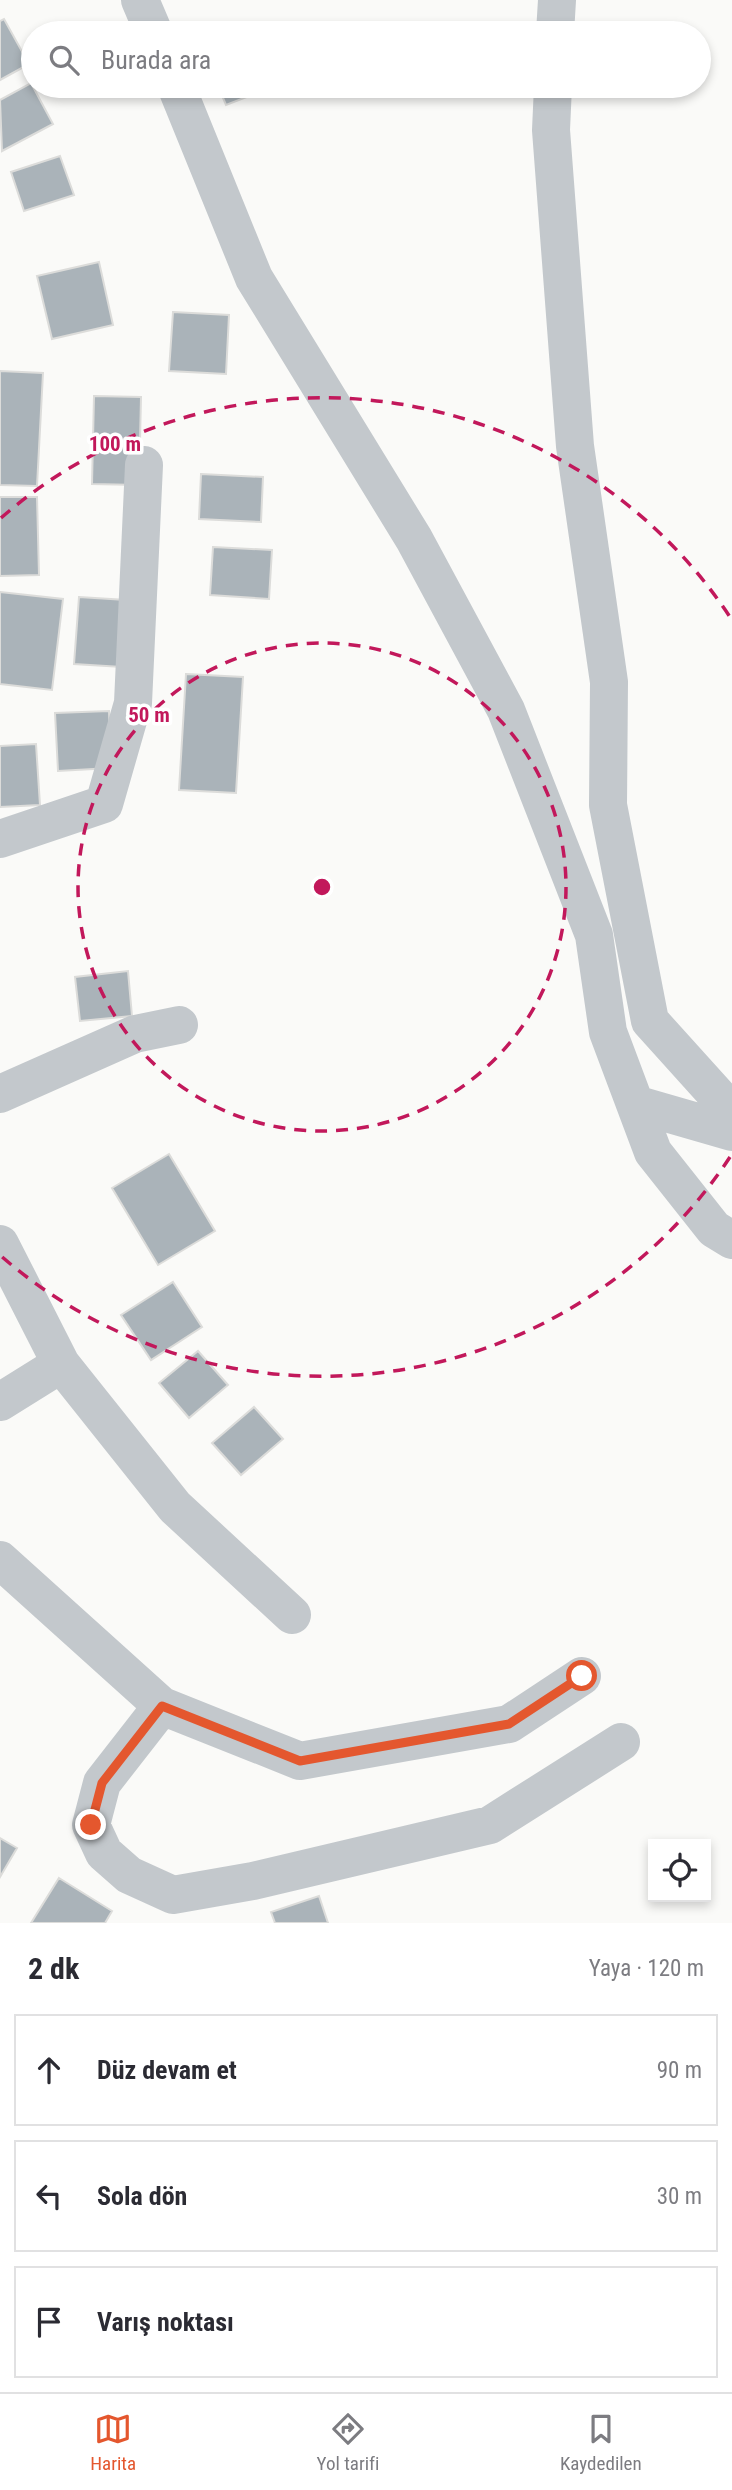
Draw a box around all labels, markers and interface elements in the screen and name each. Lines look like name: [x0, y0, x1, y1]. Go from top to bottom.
search box: [21, 21, 711, 98]
icon: search: [45, 41, 83, 79]
text: Burada ara: [101, 45, 211, 75]
text: 100 m: [89, 432, 141, 456]
text: 50 m: [128, 703, 170, 727]
centre of rings: [310, 875, 334, 899]
route start: [566, 1660, 597, 1691]
route end: [75, 1809, 106, 1840]
map controls: [648, 1839, 711, 1902]
button: locate: [648, 1839, 711, 1902]
text: 2 dk: [28, 1951, 79, 1986]
text: Yaya · 120 m: [589, 1955, 704, 1982]
icon: ahead: [30, 2051, 68, 2089]
text: Düz devam et: [97, 2055, 237, 2085]
text: 90 m: [657, 2057, 702, 2084]
icon: left: [30, 2177, 68, 2215]
text: Sola dön: [97, 2181, 187, 2211]
text: 30 m: [657, 2183, 702, 2210]
icon: arrive: [30, 2303, 68, 2341]
text: Varış noktası: [97, 2307, 234, 2337]
tab: Harita: [90, 2410, 136, 2475]
tab: Yol tarifi: [317, 2410, 379, 2475]
tab: Kaydedilen: [560, 2410, 642, 2475]

